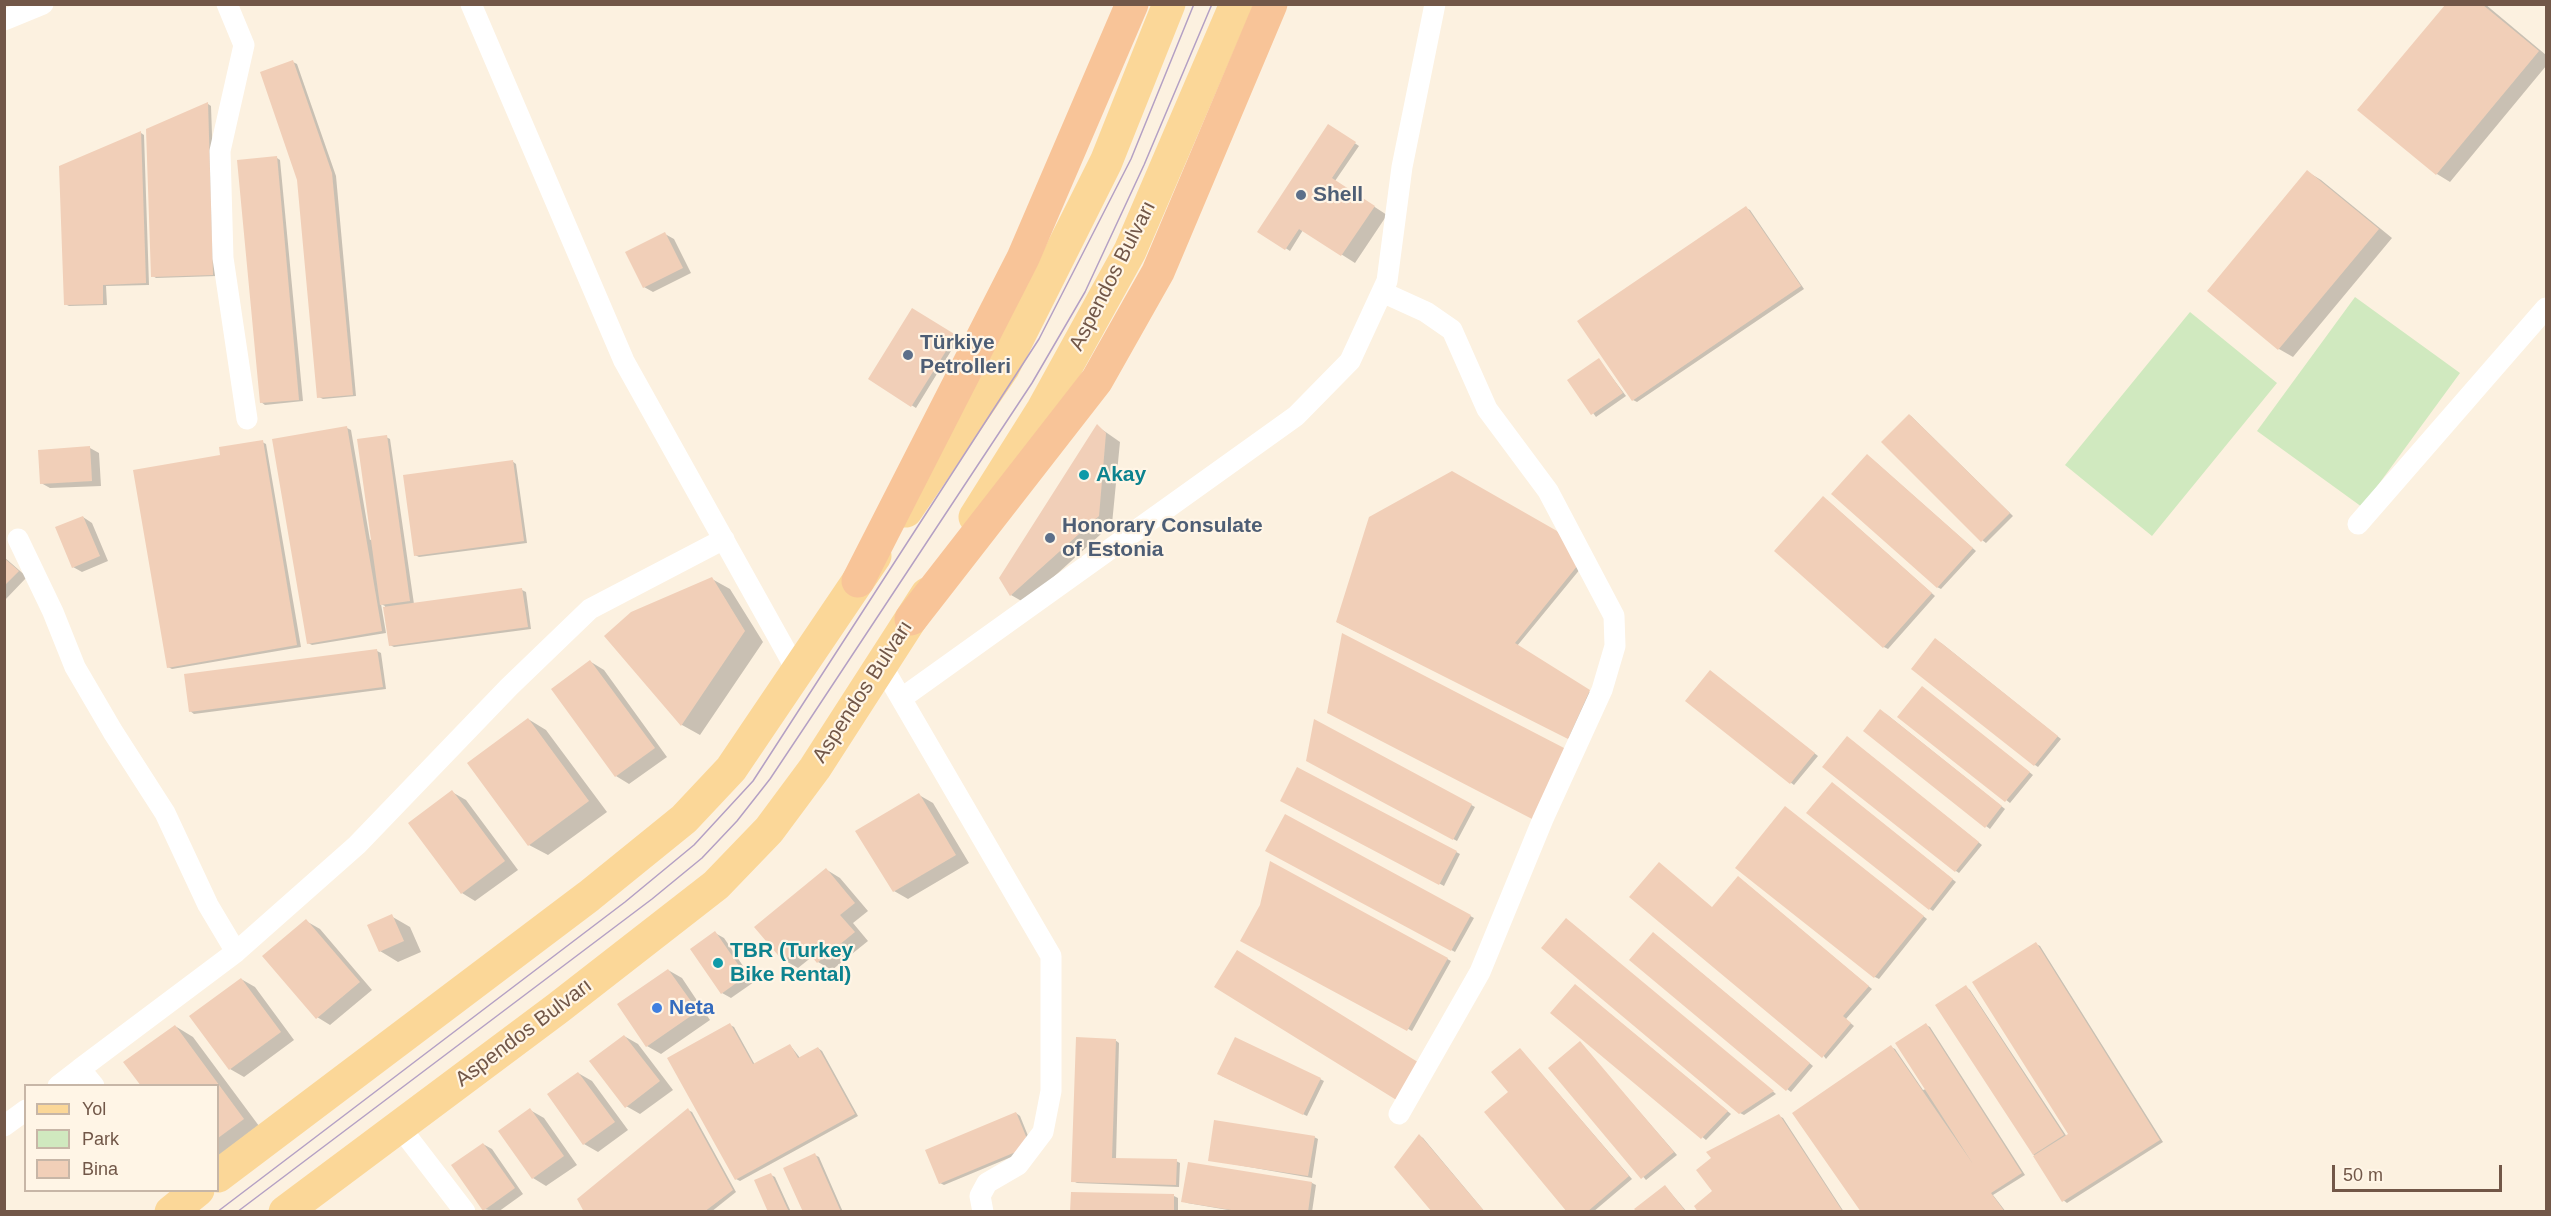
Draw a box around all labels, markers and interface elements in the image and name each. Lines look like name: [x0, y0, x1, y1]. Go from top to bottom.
place label: Shell: [1313, 182, 1363, 208]
marker: Shell: [1294, 188, 1308, 202]
street label: Aspendos Bulvarı: [1064, 197, 1162, 355]
place label: Türkiye Petrolleri: [920, 330, 1011, 380]
marker: Türkiye Petrolleri: [901, 348, 915, 362]
place label: Akay: [1096, 462, 1146, 488]
marker: Akay: [1077, 468, 1091, 482]
place label: Honorary Consulate of Estonia: [1062, 513, 1263, 563]
marker: Honorary Consulate of Estonia: [1043, 531, 1057, 545]
street label: Aspendos Bulvarı: [808, 616, 918, 768]
place label: TBR (Turkey Bike Rental): [730, 938, 853, 988]
marker: TBR (Turkey Bike Rental): [711, 956, 725, 970]
street label: Aspendos Bulvarı: [451, 973, 597, 1093]
place label: Neta: [669, 995, 715, 1021]
marker: Neta: [650, 1001, 664, 1015]
legend: [24, 1084, 219, 1192]
text: Yol: [82, 1099, 106, 1119]
text: Park: [82, 1129, 119, 1149]
scale bar: [2335, 1153, 2504, 1191]
text: Bina: [82, 1159, 118, 1179]
text: 50 m: [2343, 1165, 2383, 1185]

